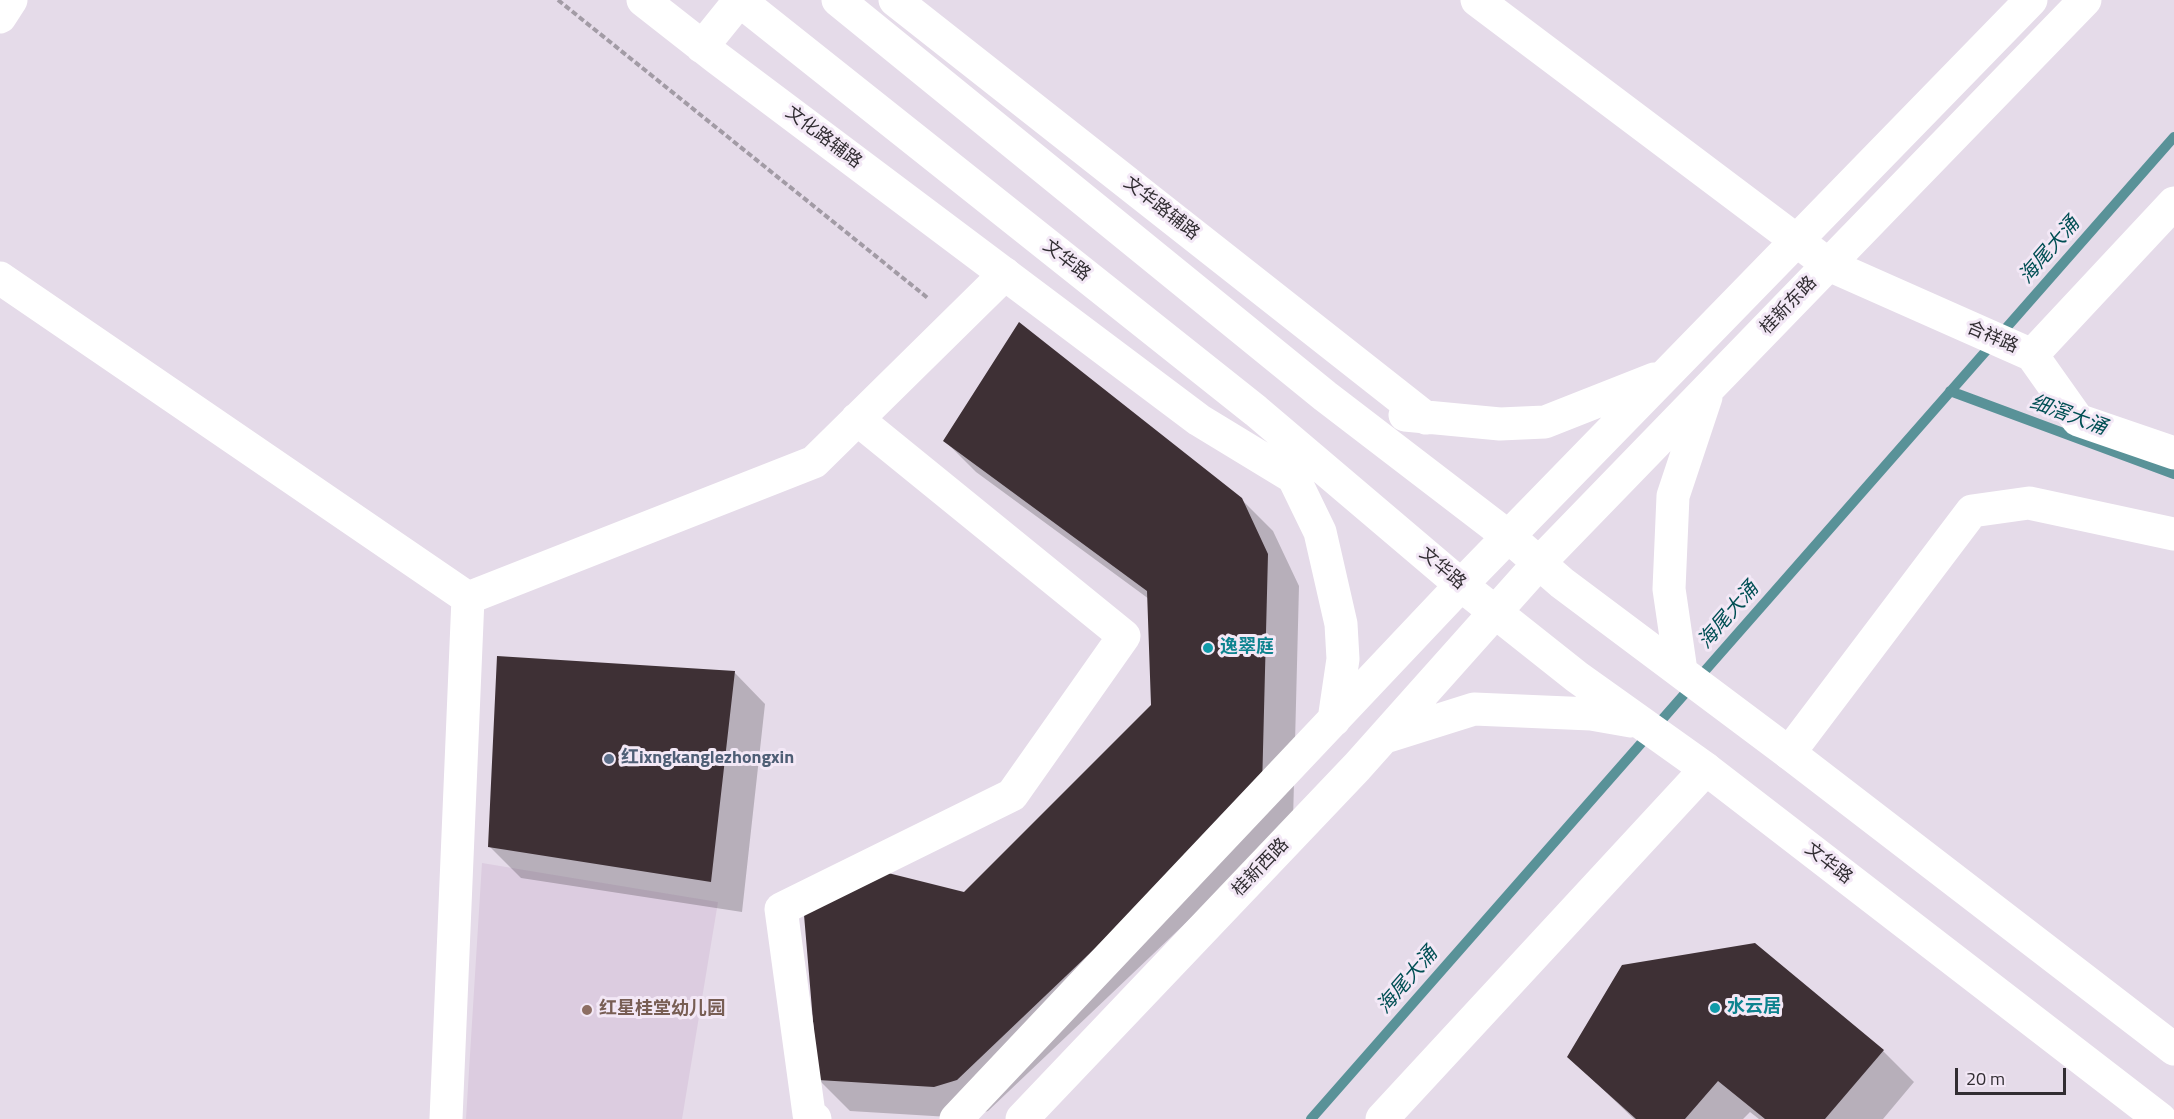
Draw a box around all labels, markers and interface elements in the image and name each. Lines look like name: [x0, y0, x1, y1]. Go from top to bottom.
street label: 文化路辅路: [781, 102, 865, 174]
street label: 文华路辅路: [1119, 173, 1203, 245]
water label: 海尾大涌: [2015, 213, 2085, 289]
street label: 文华路: [1038, 236, 1094, 286]
street label: 桂新东路: [1756, 273, 1822, 339]
street label: 合祥路: [1963, 318, 2021, 358]
water label: 细滘大涌: [2026, 391, 2110, 441]
street label: 文华路: [1414, 543, 1470, 595]
water label: 海尾大涌: [1694, 578, 1764, 654]
place label: 逸翠庭: [1220, 637, 1274, 659]
marker: 逸翠庭: [1201, 641, 1215, 655]
place label: 红ixngkanglezhongxin: [621, 748, 794, 770]
marker: 红ixngkanglezhongxin: [602, 752, 616, 766]
street label: 桂新西路: [1228, 835, 1294, 901]
street label: 文华路: [1800, 839, 1856, 889]
water label: 海尾大涌: [1373, 943, 1443, 1019]
place label: 水云居: [1727, 997, 1781, 1019]
place label: 红星桂堂幼儿园: [599, 999, 725, 1021]
marker: 水云居: [1708, 1001, 1722, 1015]
marker: 红星桂堂幼儿园: [580, 1003, 594, 1017]
scale bar: [1958, 1056, 2069, 1094]
text: 20 m: [1966, 1065, 2005, 1092]

